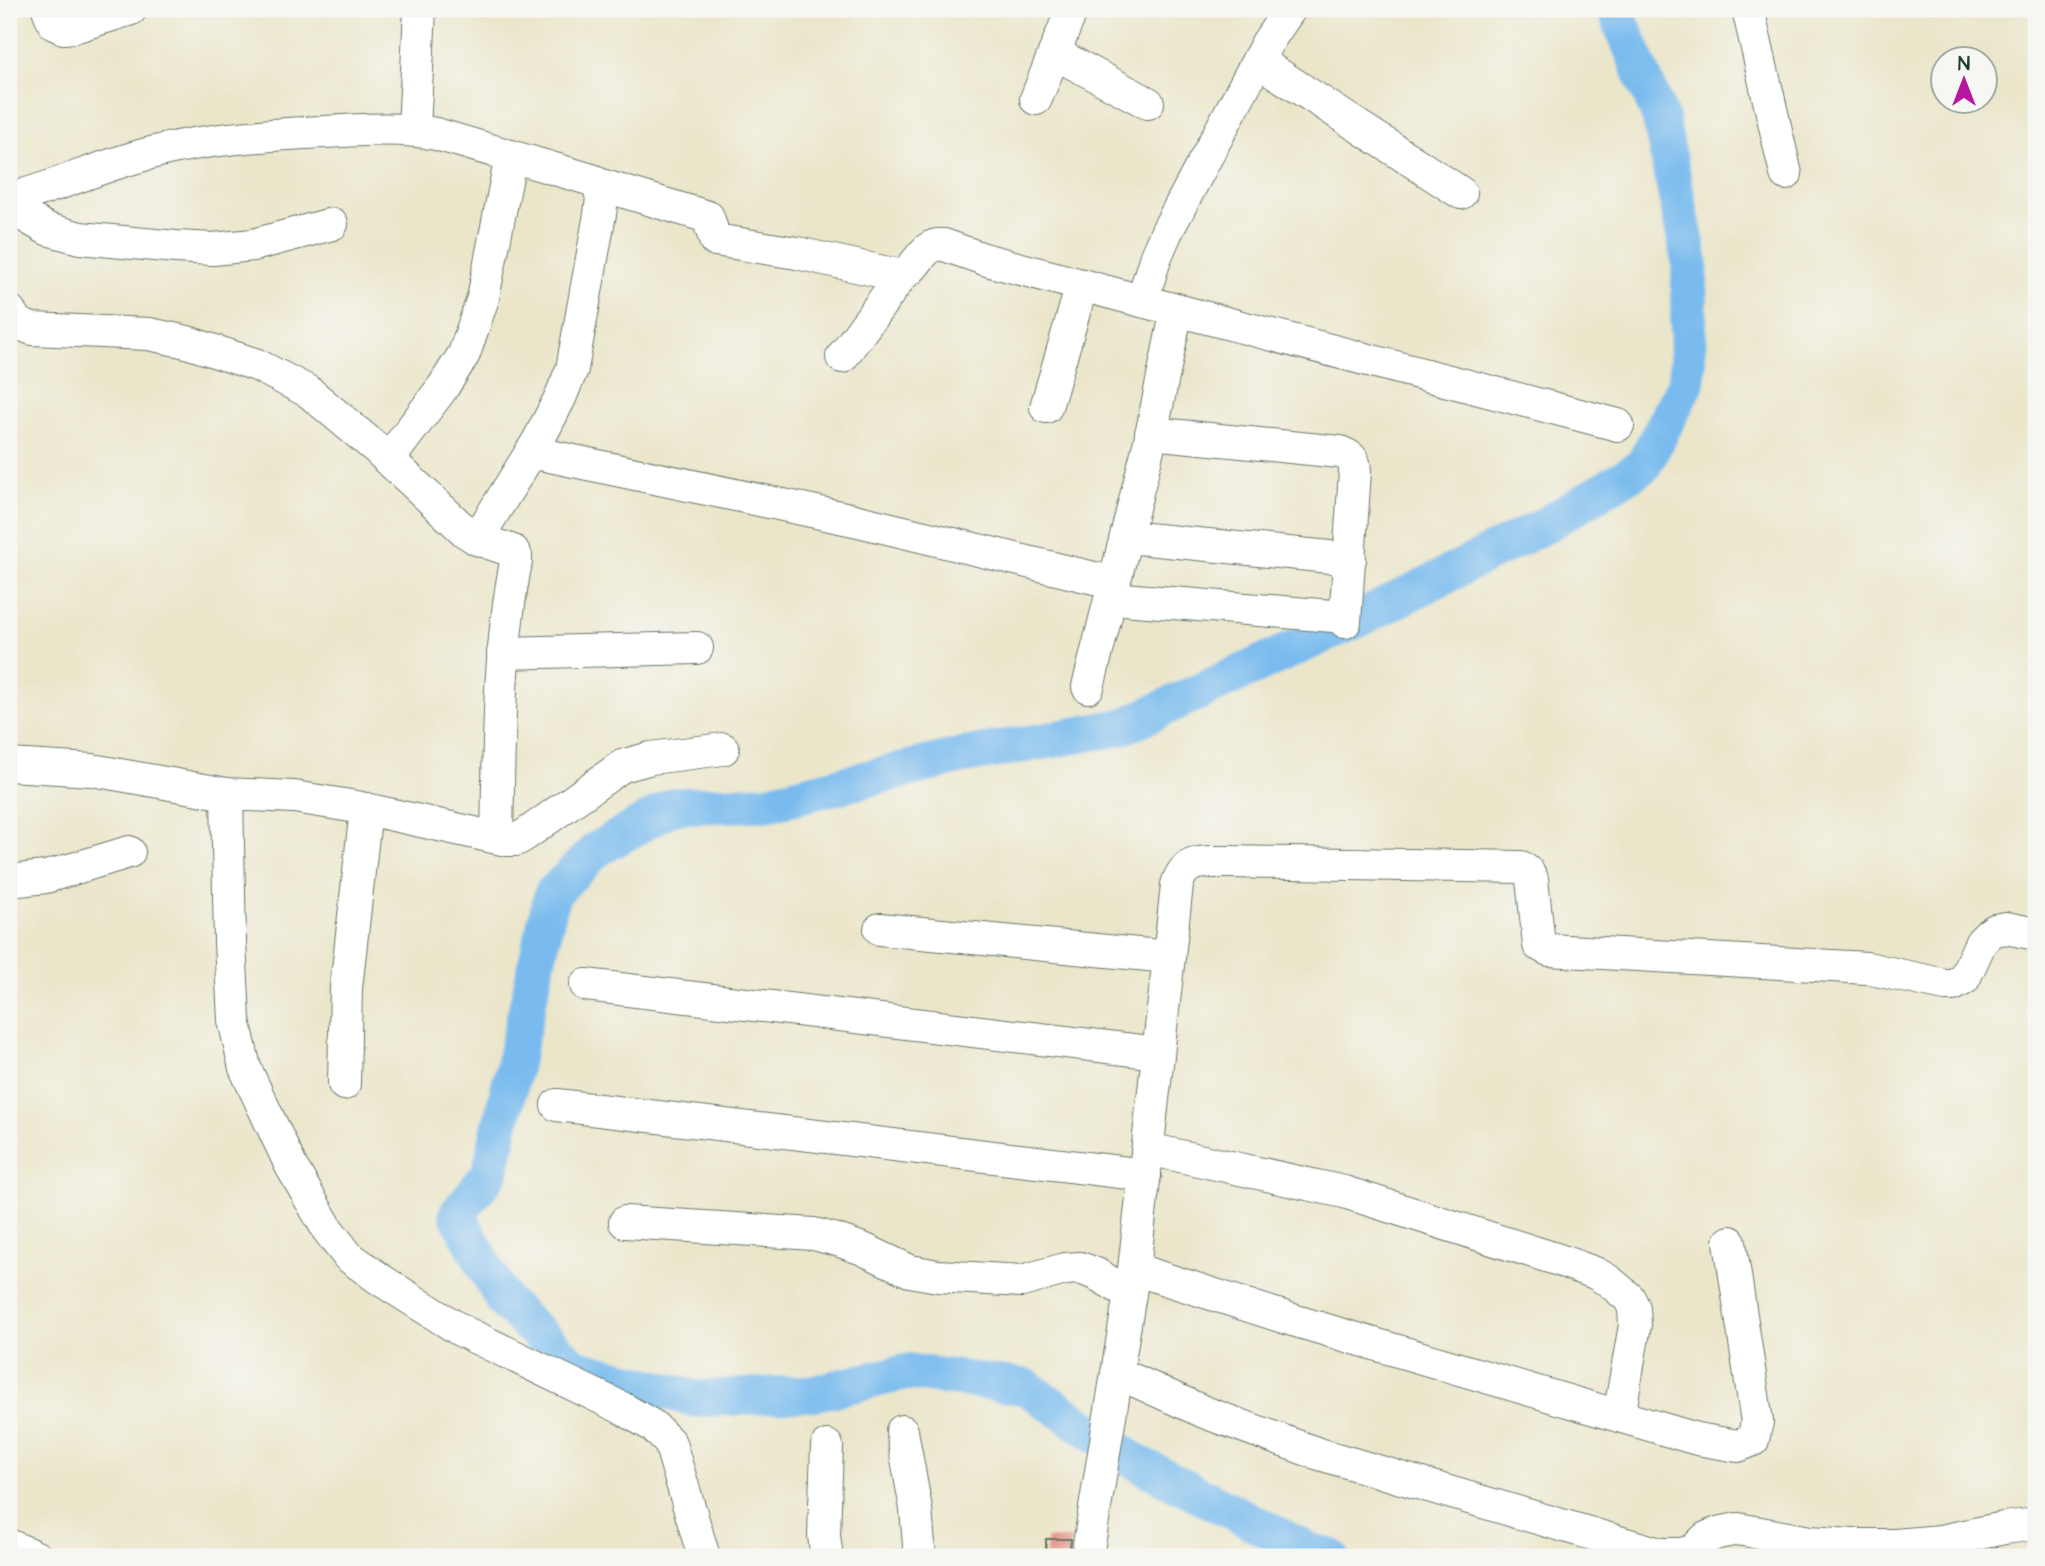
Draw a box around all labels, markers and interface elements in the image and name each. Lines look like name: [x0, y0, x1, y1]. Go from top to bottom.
north arrow: [1930, 46, 2000, 116]
text: N: [1958, 51, 1970, 78]

